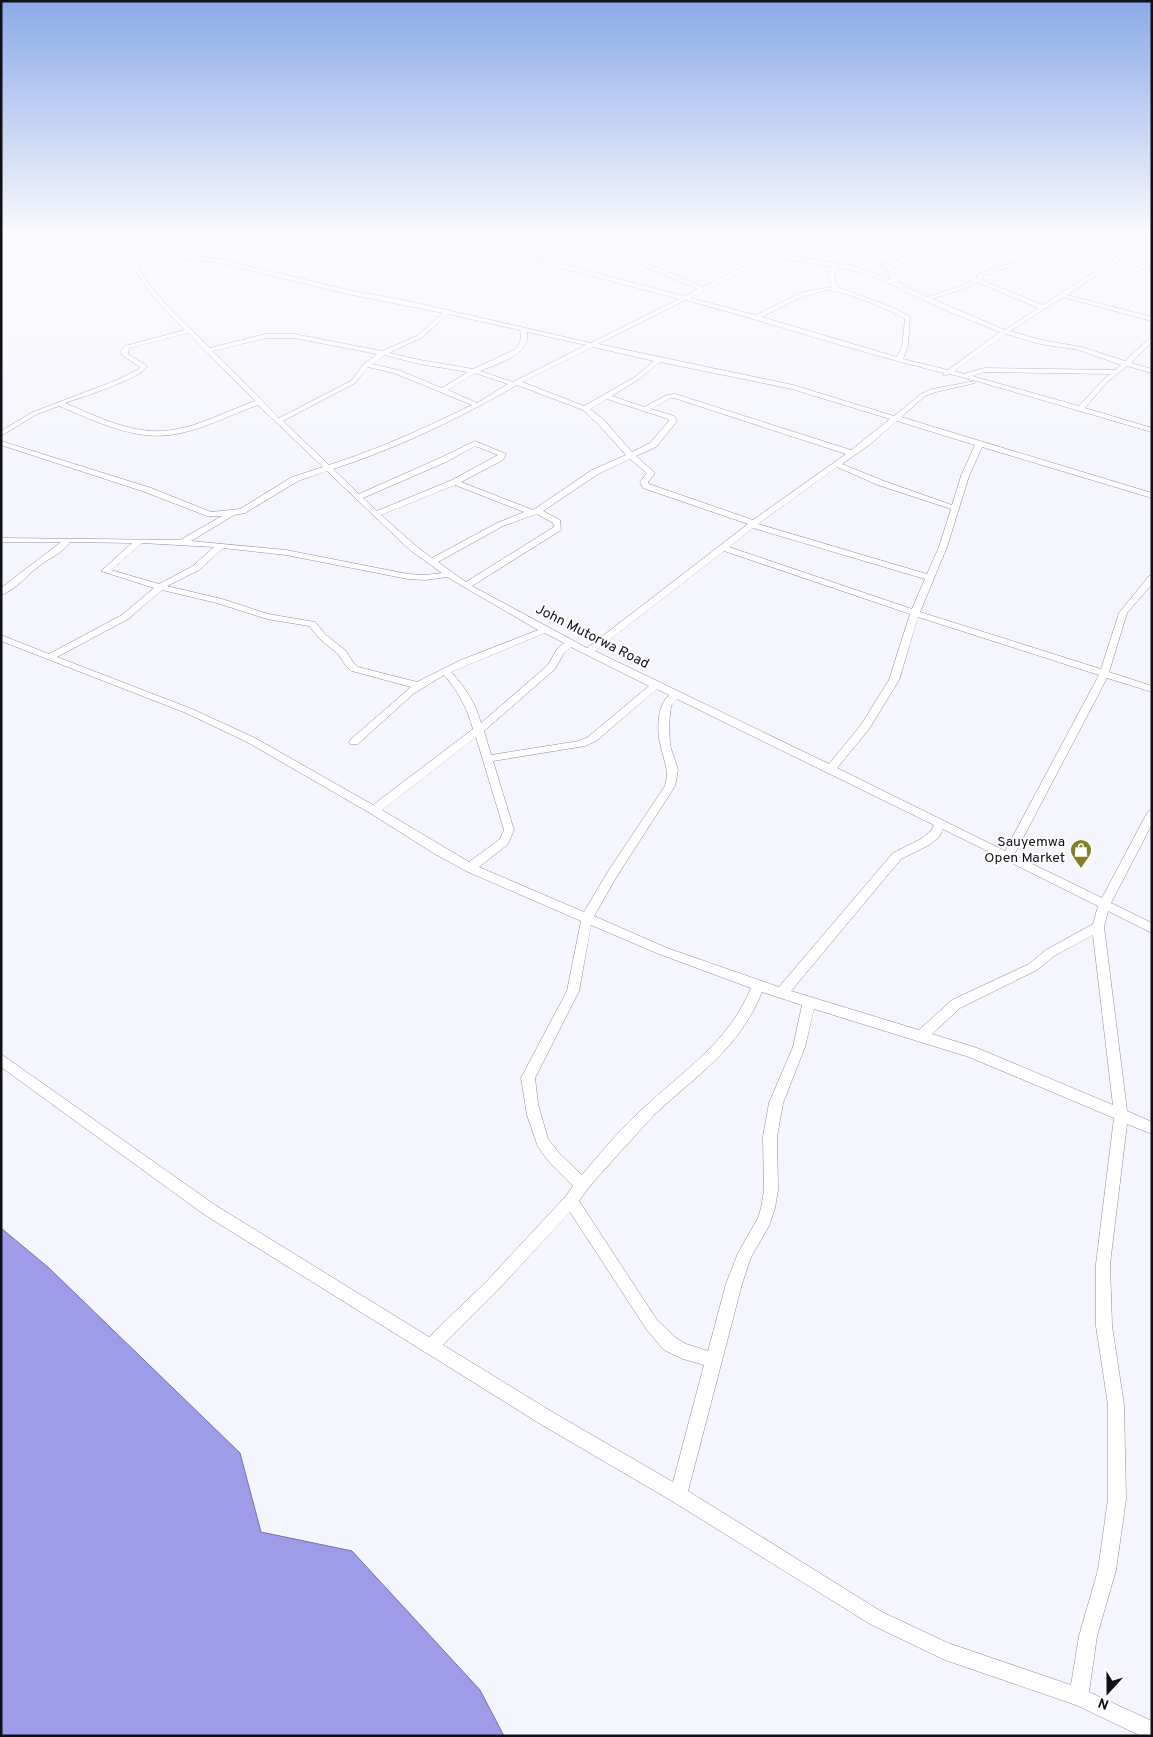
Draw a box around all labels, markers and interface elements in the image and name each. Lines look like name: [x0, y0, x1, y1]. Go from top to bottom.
street label: John Mutorwa Road: [532, 601, 652, 673]
place label: Sauyemwa Open Market: [984, 834, 1065, 867]
shop icon: Sauyemwa Open Market: [1069, 838, 1093, 869]
north arrow: [1083, 1667, 1133, 1717]
text: N: [1096, 1693, 1112, 1712]

